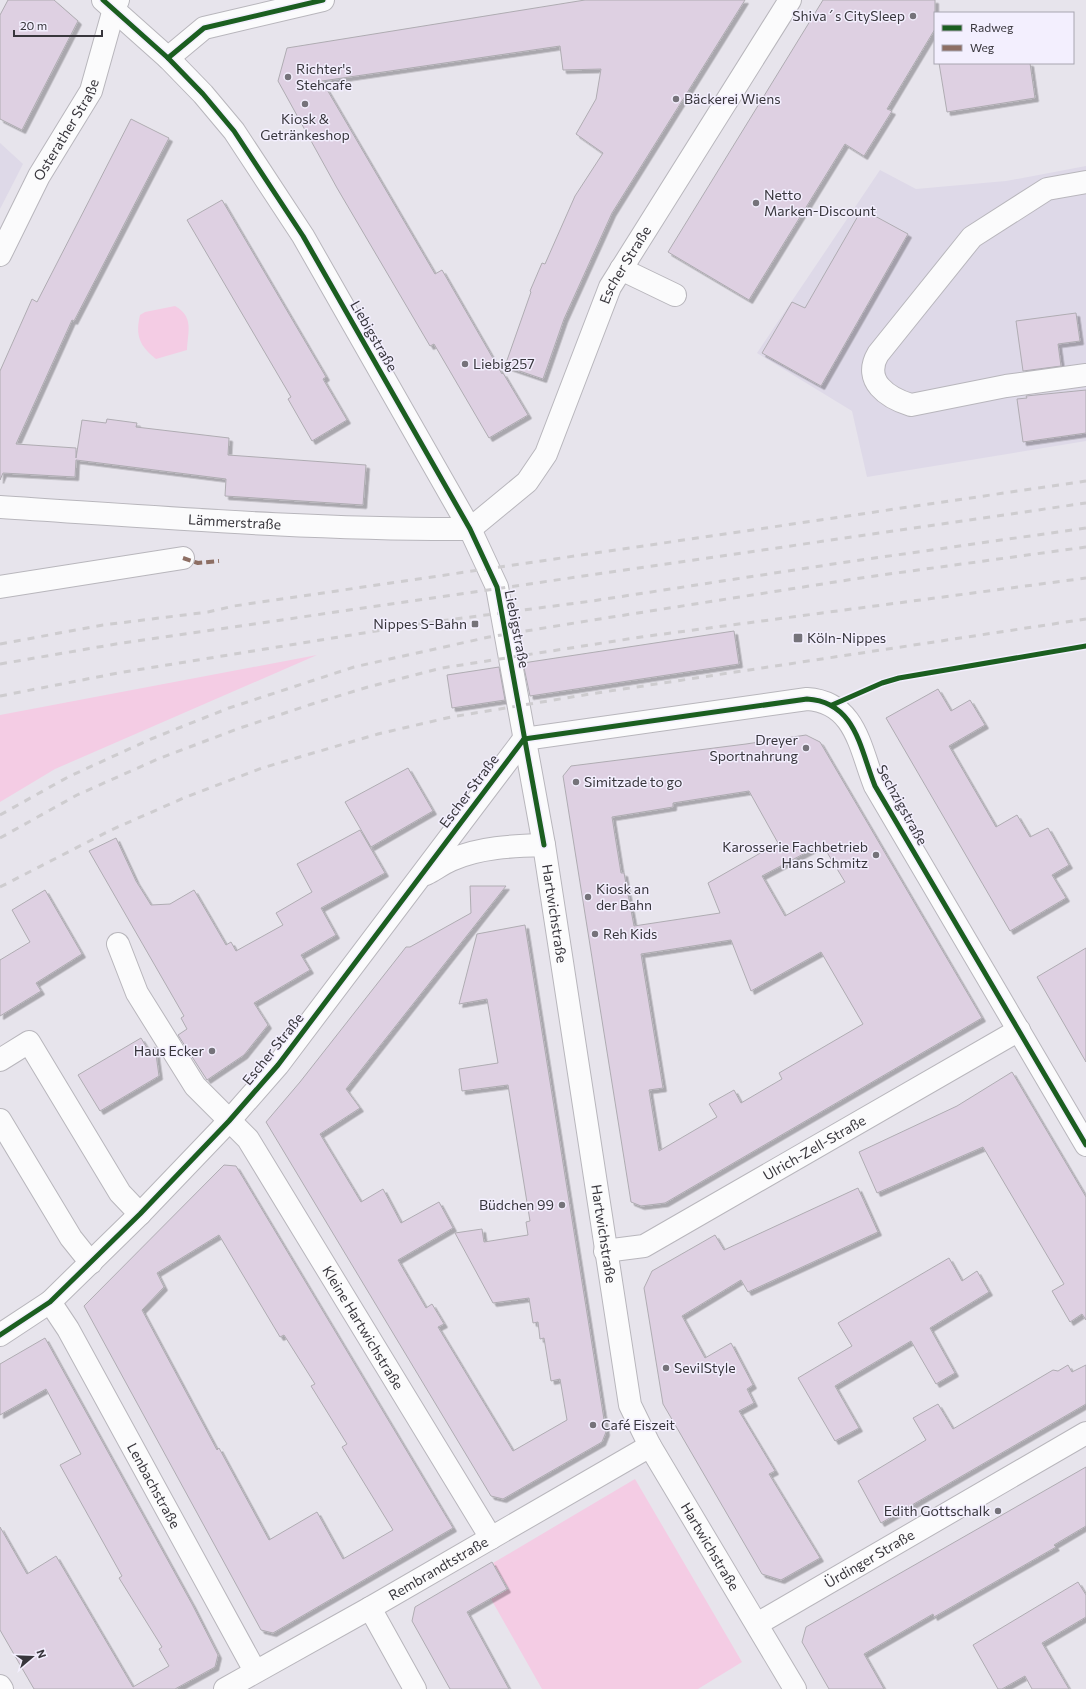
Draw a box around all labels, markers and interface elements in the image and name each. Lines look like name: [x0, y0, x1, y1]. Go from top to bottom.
place label: Shiva´s CitySleep: [792, 7, 905, 24]
marker: Shiva´s CitySleep: [908, 11, 918, 21]
scale bar: [14, 12, 102, 38]
legend: [934, 12, 1074, 64]
text: 20 m: [20, 18, 47, 32]
text: Radweg: [970, 20, 1014, 34]
text: Weg: [970, 40, 995, 54]
place label: Richter's Stehcafe: [296, 60, 352, 93]
marker: Richter's Stehcafe: [283, 72, 293, 82]
street label: Osterather Straße: [29, 77, 102, 183]
place label: Bäckerei Wiens: [684, 90, 781, 107]
marker: Bäckerei Wiens: [671, 94, 681, 104]
marker: Kiosk & Getränkeshop: [300, 99, 310, 109]
place label: Kiosk & Getränkeshop: [260, 110, 350, 143]
place label: Netto Marken-Discount: [764, 186, 876, 219]
marker: Netto Marken-Discount: [751, 198, 761, 208]
street label: Escher Straße: [595, 223, 654, 306]
street label: Liebigstraße: [347, 297, 402, 374]
place label: Liebig257: [473, 355, 535, 372]
marker: Liebig257: [460, 359, 470, 369]
street label: Lämmerstraße: [187, 510, 282, 533]
street label: Liebigstraße: [502, 588, 533, 669]
place label: Nippes S-Bahn: [373, 615, 467, 632]
marker: Nippes S-Bahn: [470, 619, 480, 629]
place label: Köln-Nippes: [807, 629, 886, 646]
marker: Köln-Nippes: [792, 632, 804, 644]
place label: Dreyer Sportnahrung: [709, 731, 798, 764]
marker: Dreyer Sportnahrung: [801, 743, 811, 753]
street label: Escher Straße: [435, 751, 502, 831]
street label: Sechzigstraße: [873, 762, 932, 848]
place label: Simitzade to go: [584, 773, 682, 790]
marker: Simitzade to go: [571, 777, 581, 787]
place label: Karosserie Fachbetrieb Hans Schmitz: [722, 838, 868, 871]
marker: Karosserie Fachbetrieb Hans Schmitz: [871, 850, 881, 860]
street label: Hartwichstraße: [539, 863, 571, 964]
place label: Kiosk an der Bahn: [596, 880, 652, 913]
marker: Kiosk an der Bahn: [583, 892, 593, 902]
place label: Reh Kids: [603, 925, 657, 942]
marker: Reh Kids: [590, 929, 600, 939]
street label: Escher Straße: [238, 1009, 307, 1088]
place label: Haus Ecker: [134, 1042, 204, 1059]
marker: Haus Ecker: [207, 1046, 217, 1056]
street label: Ulrich-Zell-Straße: [760, 1111, 869, 1184]
street label: Hartwichstraße: [588, 1183, 620, 1284]
place label: Büdchen 99: [479, 1196, 554, 1213]
marker: Büdchen 99: [557, 1200, 567, 1210]
street label: Kleine Hartwichstraße: [319, 1262, 407, 1392]
place label: SevilStyle: [674, 1359, 736, 1376]
marker: SevilStyle: [661, 1363, 671, 1373]
place label: Café Eiszeit: [601, 1416, 675, 1433]
marker: Café Eiszeit: [588, 1420, 598, 1430]
street label: Lenbachstraße: [124, 1440, 184, 1531]
street label: Hartwichstraße: [678, 1499, 743, 1593]
place label: Edith Gottschalk: [884, 1502, 990, 1519]
marker: Edith Gottschalk: [993, 1506, 1003, 1516]
street label: Ürdinger Straße: [821, 1526, 917, 1591]
street label: Rembrandtstraße: [385, 1533, 491, 1604]
north arrow: [12, 1637, 52, 1677]
text: N: [34, 1648, 49, 1660]

